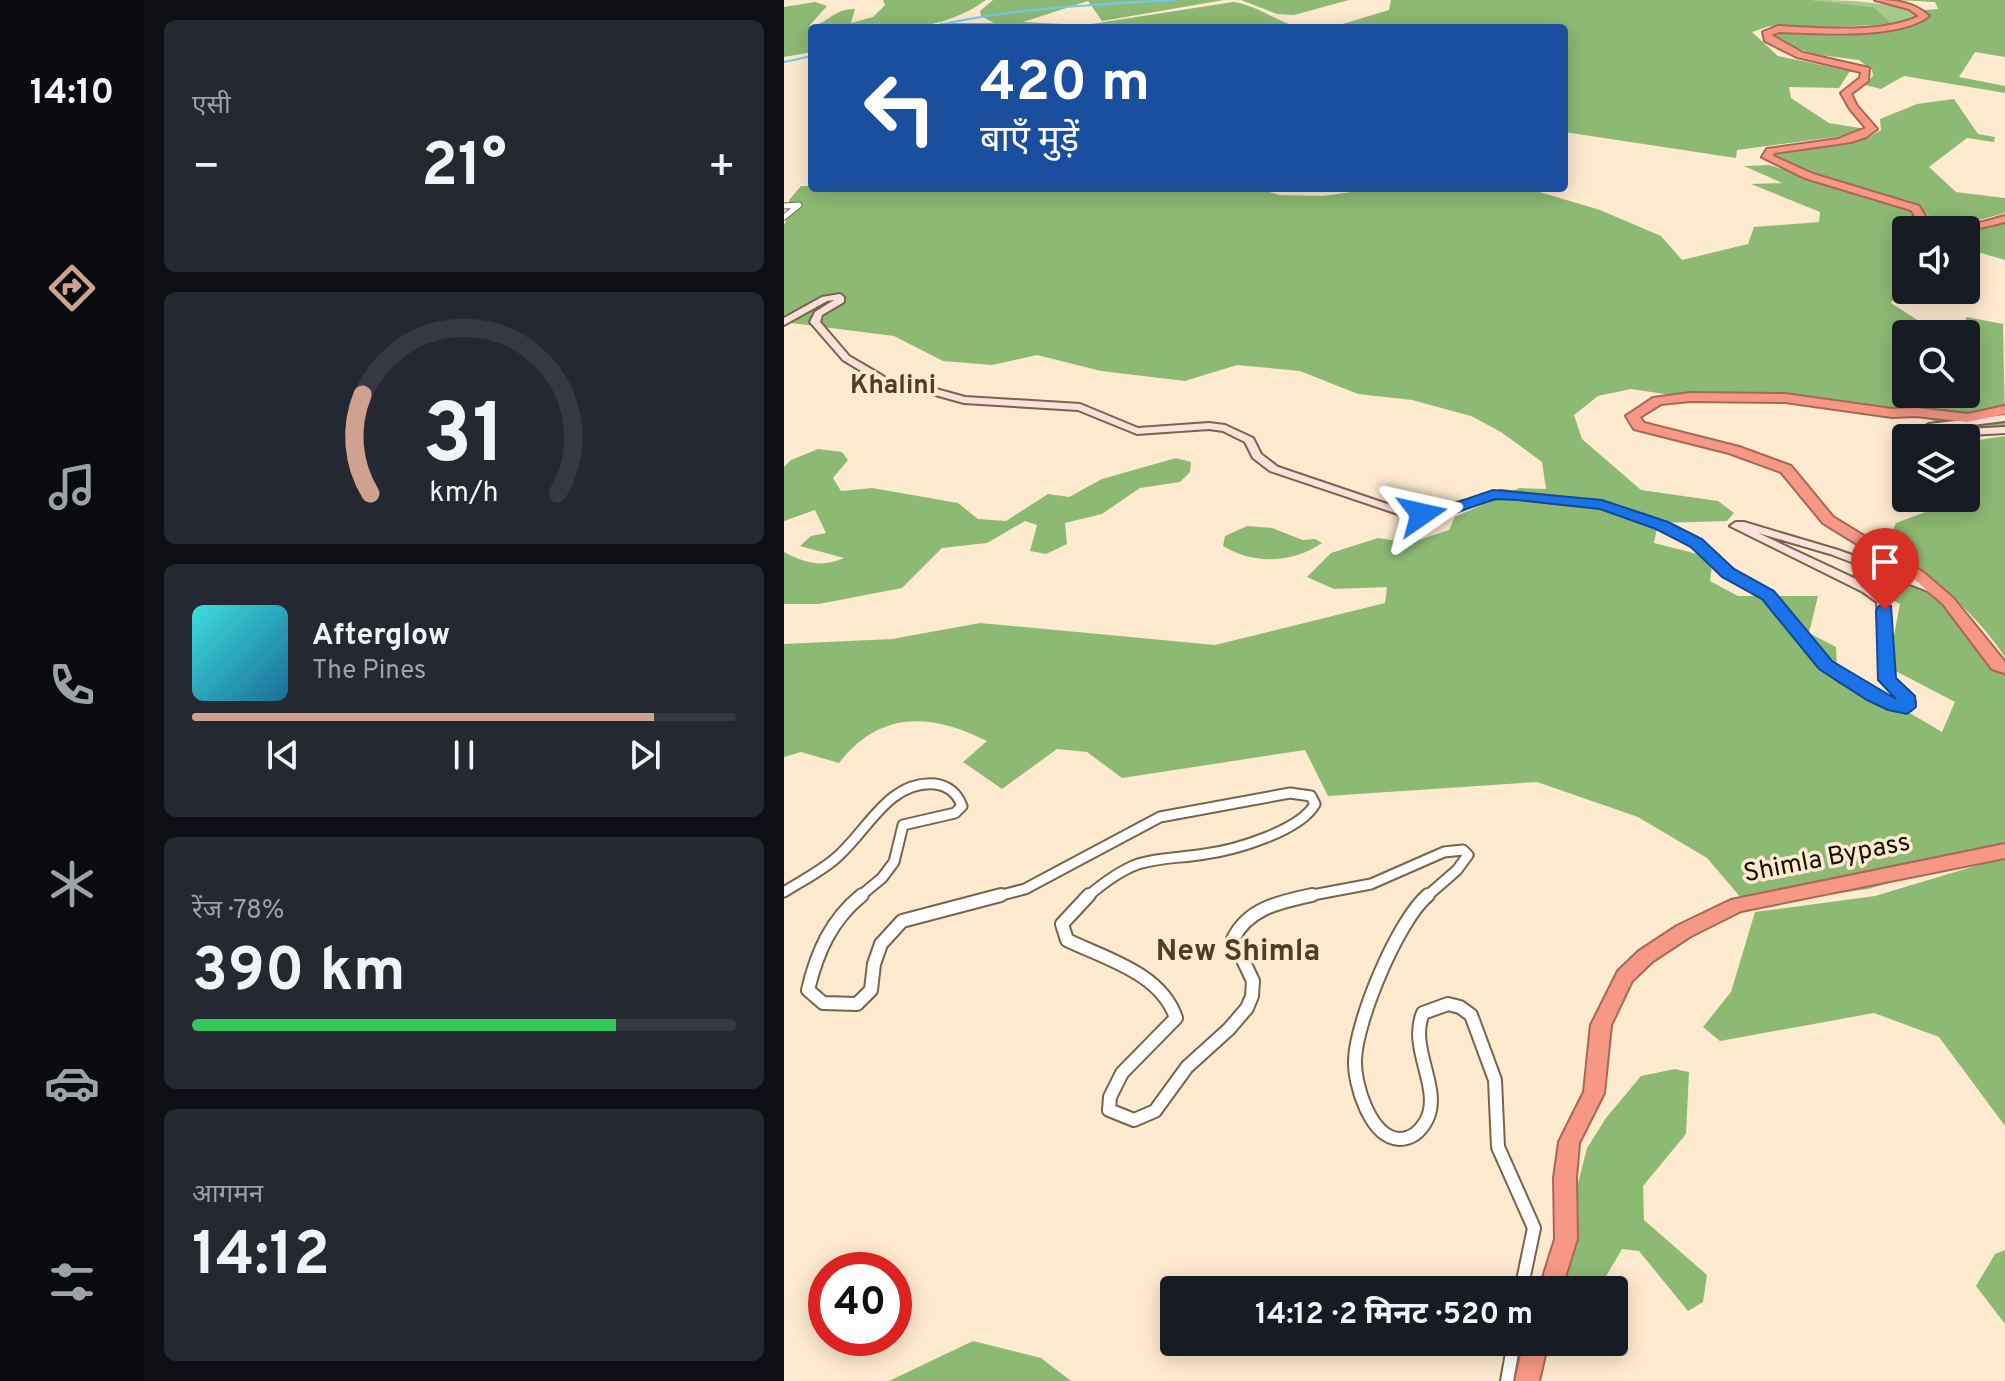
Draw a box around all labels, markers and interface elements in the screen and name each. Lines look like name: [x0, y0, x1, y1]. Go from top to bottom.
text: 420 m: [980, 50, 1150, 120]
icon: left: [848, 56, 952, 160]
text: 14:10: [30, 71, 114, 117]
text: एसी: [192, 90, 231, 123]
text: बाएँ मुड़ें: [980, 119, 1079, 165]
text: 21°: [421, 131, 507, 207]
text: −: [192, 141, 220, 197]
text: +: [708, 141, 736, 197]
map controls: [1892, 216, 1980, 512]
button: sound: [1892, 216, 1980, 304]
icon: directions: [44, 260, 100, 316]
button: search: [1892, 320, 1980, 408]
district label: Khalini: [850, 370, 936, 403]
text: 31: [423, 387, 505, 492]
button: layers: [1892, 424, 1980, 512]
icon: music: [44, 459, 100, 515]
position arrow: [1380, 472, 1464, 556]
text: km/h: [429, 476, 499, 512]
pin: [1851, 528, 1919, 610]
icon: arrive: [1863, 540, 1907, 584]
text: Afterglow: [312, 618, 450, 655]
text: The Pines: [312, 655, 426, 688]
icon: phone: [44, 657, 100, 713]
icon: previous: [261, 733, 305, 777]
icon: pause: [442, 733, 486, 777]
icon: next: [623, 733, 667, 777]
street label: Shimla Bypass: [1741, 827, 1913, 891]
icon: climate: [44, 856, 100, 912]
text: रेंज · 78%: [192, 895, 284, 928]
district label: New Shimla: [1156, 934, 1320, 971]
text: 390 km: [192, 936, 406, 1012]
icon: car: [44, 1055, 100, 1111]
text: आगमन: [192, 1179, 263, 1212]
text: 14:12: [192, 1220, 330, 1296]
speed limit sign: 40: [808, 1252, 912, 1356]
icon: filters: [44, 1254, 100, 1310]
text: 14:12 · 2 मिनट · 520 m: [1255, 1297, 1533, 1334]

